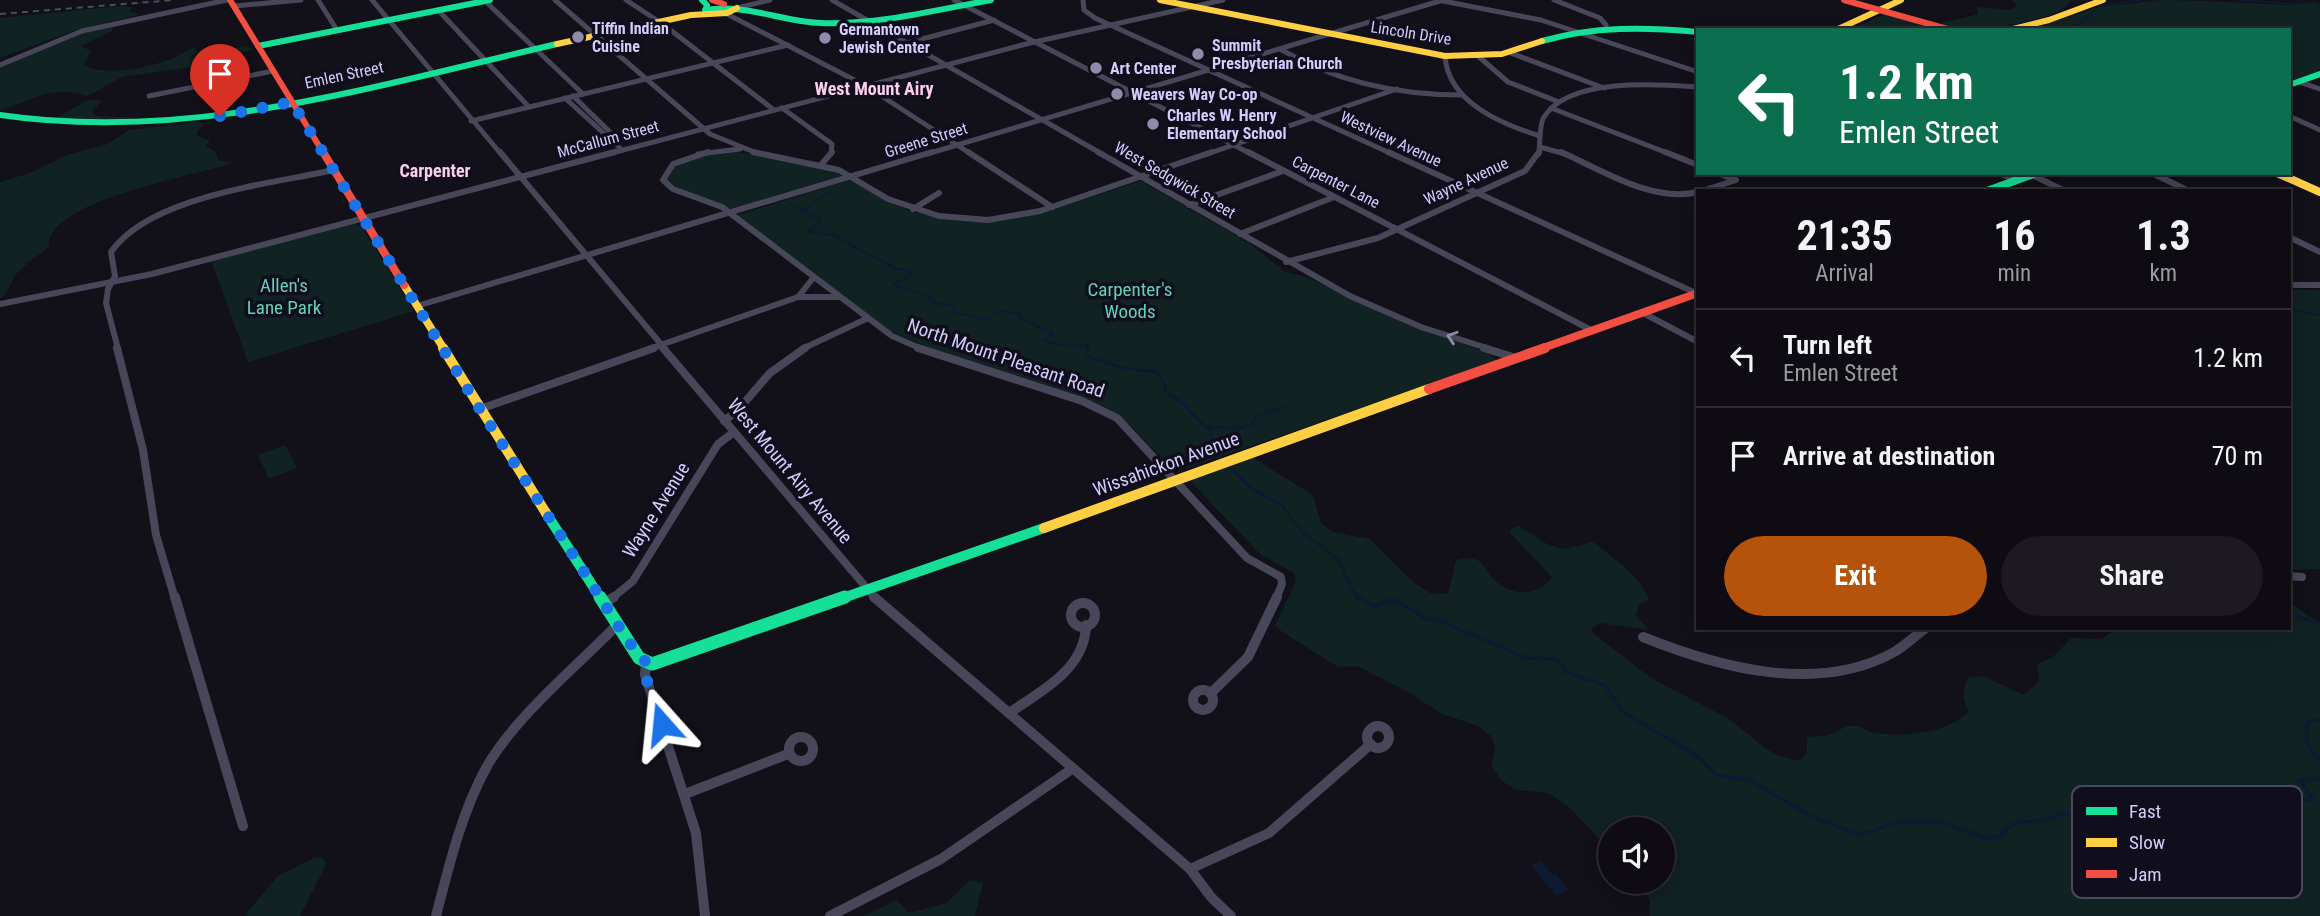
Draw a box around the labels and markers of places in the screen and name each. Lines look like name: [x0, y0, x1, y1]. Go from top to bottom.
place label: Tiffin Indian Cuisine: [592, 19, 669, 56]
place label: Germantown Jewish Center: [839, 20, 930, 57]
marker: Tiffin Indian Cuisine: [570, 29, 586, 45]
marker: Germantown Jewish Center: [817, 30, 833, 46]
place label: Summit Presbyterian Church: [1212, 36, 1342, 73]
pin: [190, 44, 250, 116]
marker: Summit Presbyterian Church: [1190, 46, 1206, 62]
place label: Art Center: [1110, 59, 1176, 78]
marker: Art Center: [1088, 60, 1104, 76]
place label: Weavers Way Co‑op: [1131, 85, 1258, 104]
marker: Weavers Way Co‑op: [1109, 86, 1125, 102]
place label: Charles W. Henry Elementary School: [1167, 106, 1286, 143]
marker: Charles W. Henry Elementary School: [1145, 116, 1161, 132]

